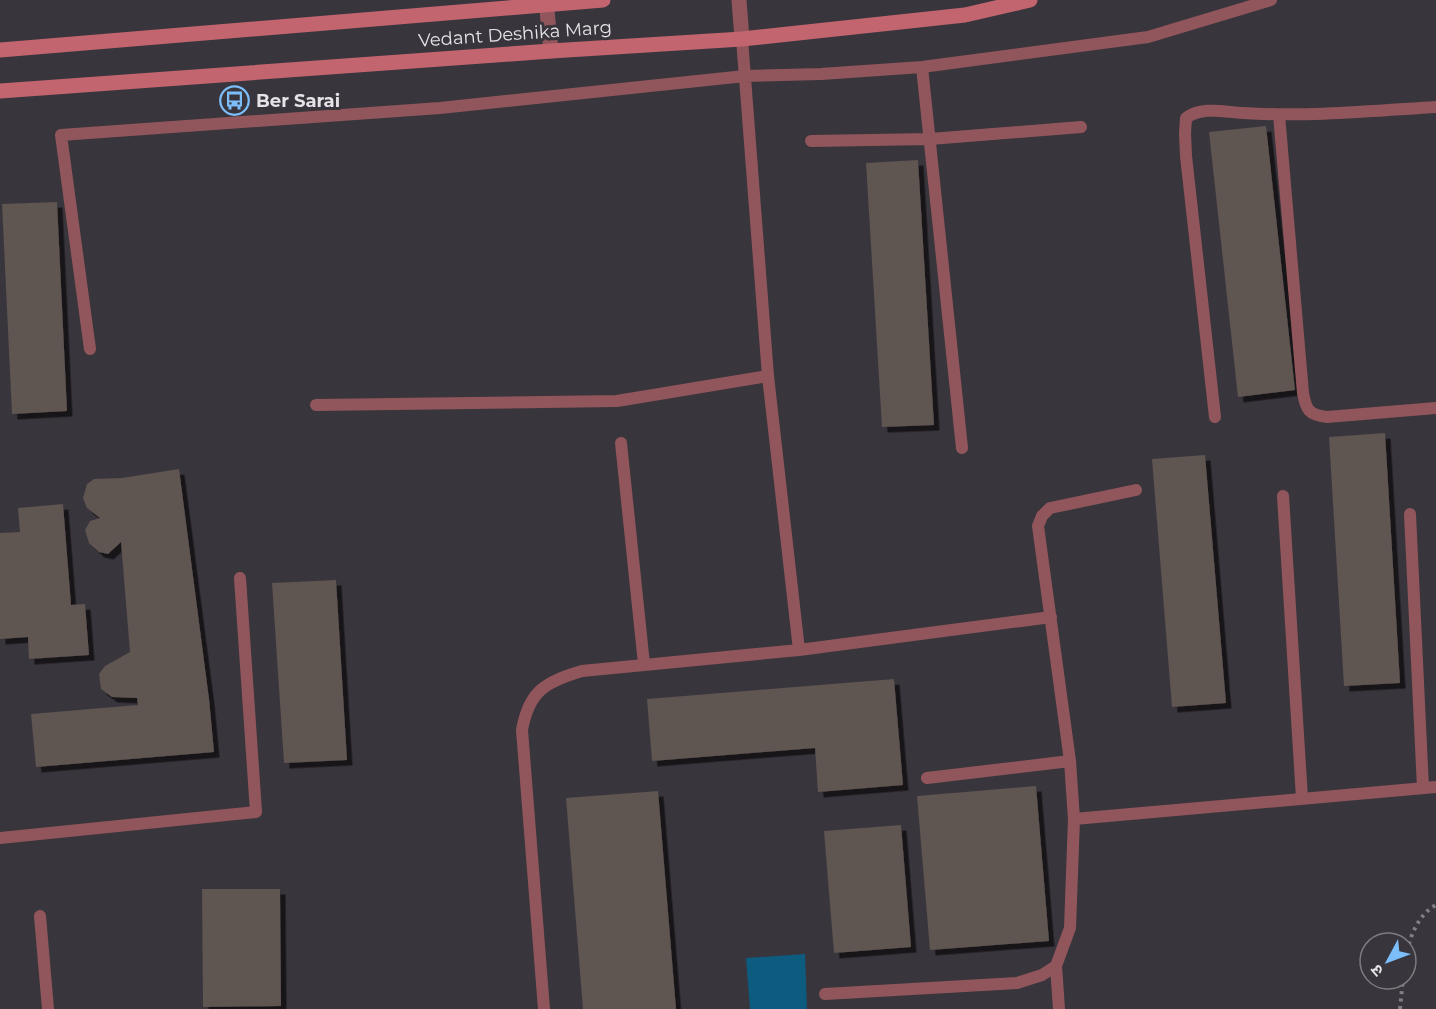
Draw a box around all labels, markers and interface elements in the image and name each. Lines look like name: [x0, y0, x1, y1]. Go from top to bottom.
street label: Vedant Deshika Marg: [417, 16, 613, 52]
bus stop icon: Ber Sarai: [219, 85, 251, 117]
place label: Ber Sarai: [256, 90, 340, 112]
north arrow: [1358, 931, 1418, 991]
text: उ: [1366, 960, 1387, 980]

